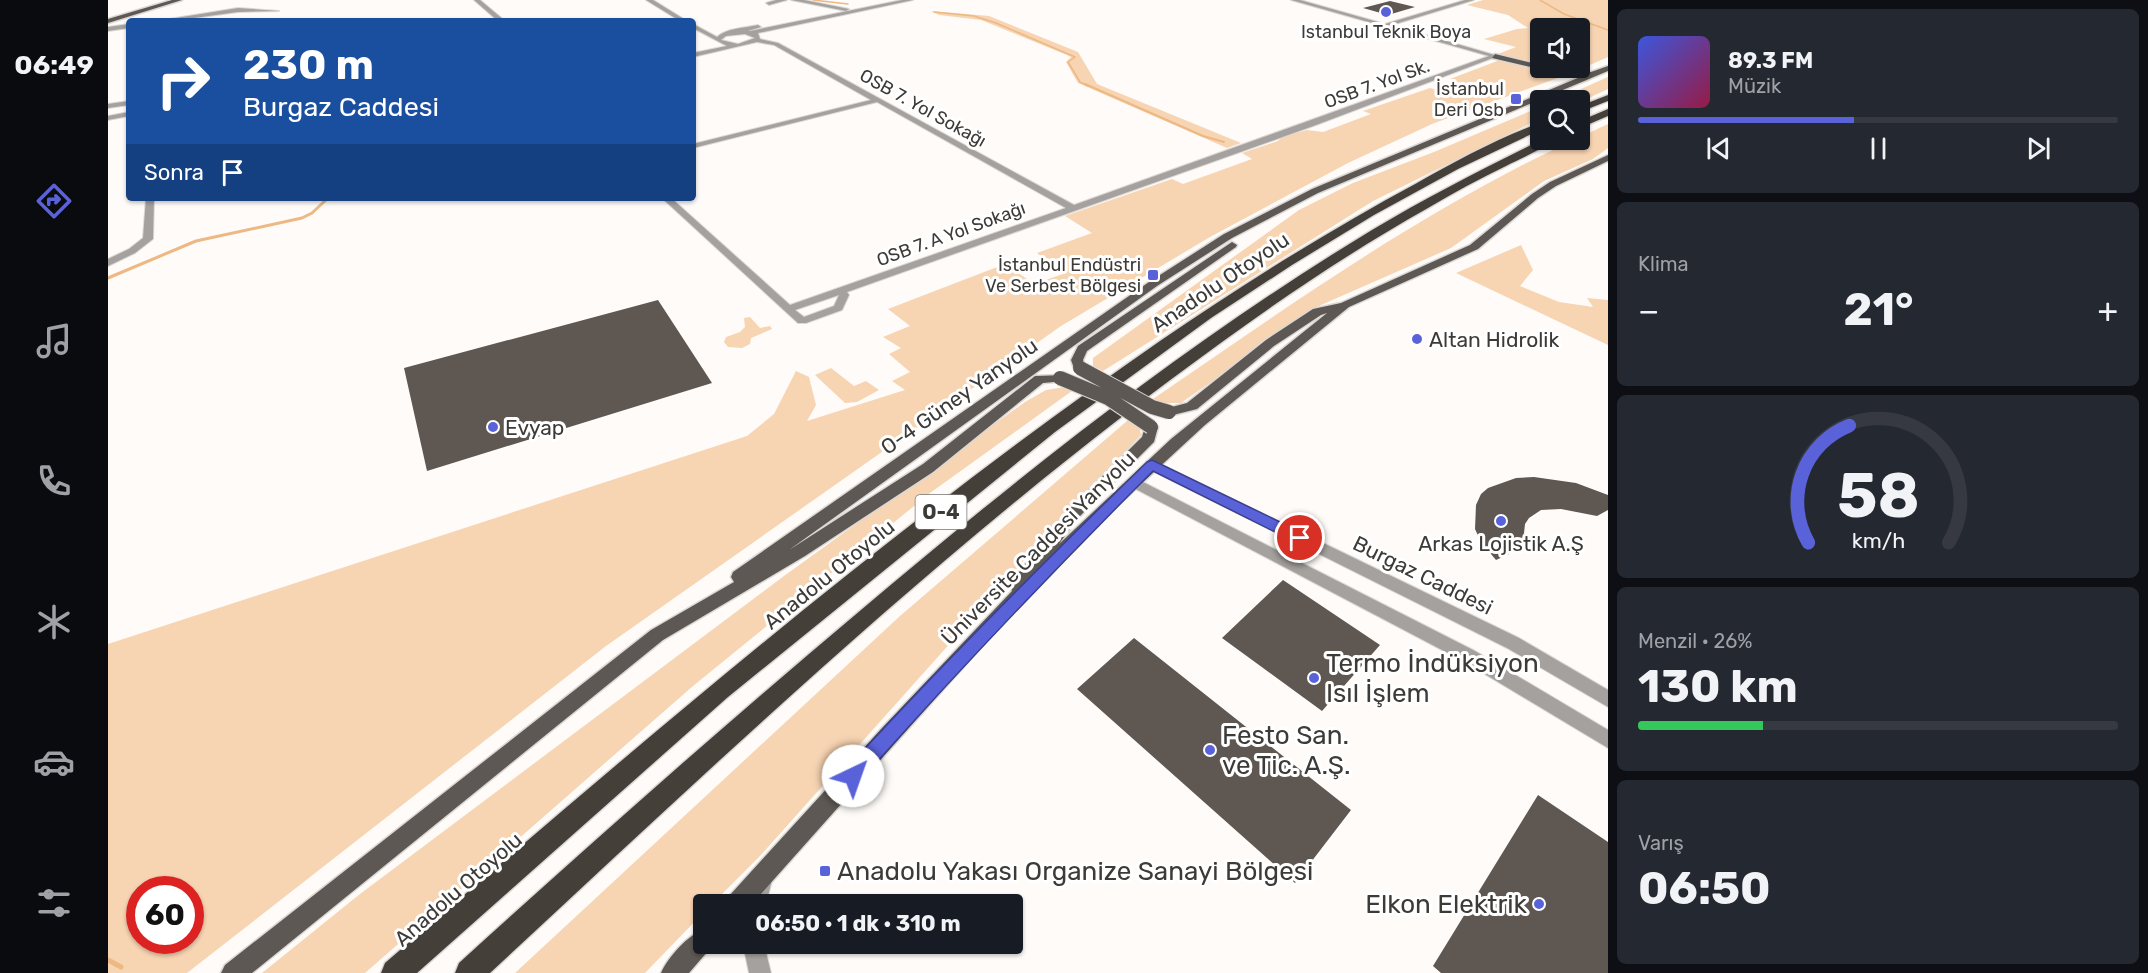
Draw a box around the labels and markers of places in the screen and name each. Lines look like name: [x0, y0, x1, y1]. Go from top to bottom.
marker: Istanbul Teknik Boya: [1379, 5, 1393, 19]
place label: Istanbul Teknik Boya: [1301, 21, 1471, 43]
place label: İstanbul Deri Osb: [1434, 78, 1504, 121]
marker: İstanbul Deri Osb: [1509, 92, 1523, 106]
place label: İstanbul Endüstri Ve Serbest Bölgesi: [985, 254, 1141, 297]
marker: İstanbul Endüstri Ve Serbest Bölgesi: [1146, 268, 1160, 282]
place label: Altan Hidrolik: [1429, 327, 1559, 352]
marker: Altan Hidrolik: [1410, 332, 1424, 346]
place label: Evyap: [505, 415, 564, 440]
marker: Evyap: [486, 420, 500, 434]
pin: [1274, 512, 1325, 563]
marker: Arkas Lojistik A.Ş: [1494, 514, 1508, 528]
place label: Arkas Lojistik A.Ş: [1418, 531, 1584, 556]
place label: Termo İndüksiyon Isıl İşlem: [1326, 648, 1539, 709]
marker: Termo İndüksiyon Isıl İşlem: [1307, 671, 1321, 685]
place label: Festo San. ve Tic. A.Ş.: [1222, 720, 1351, 781]
marker: Festo San. ve Tic. A.Ş.: [1203, 743, 1217, 757]
place label: Anadolu Yakası Organize Sanayi Bölgesi: [837, 856, 1313, 887]
marker: Anadolu Yakası Organize Sanayi Bölgesi: [818, 864, 832, 878]
place label: Elkon Elektrik: [1365, 889, 1528, 920]
marker: Elkon Elektrik: [1532, 897, 1546, 911]

